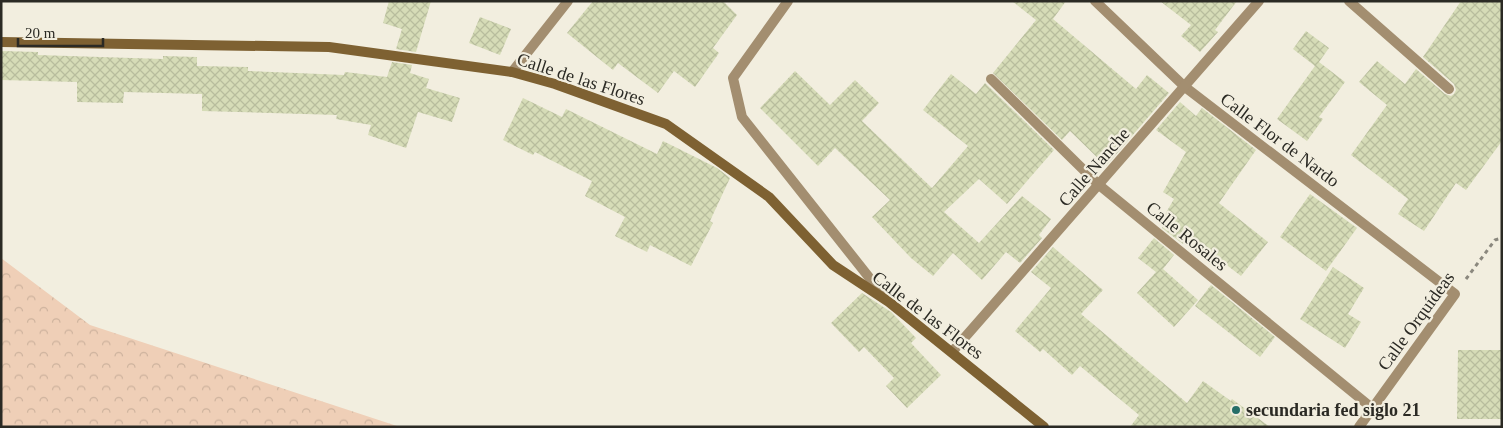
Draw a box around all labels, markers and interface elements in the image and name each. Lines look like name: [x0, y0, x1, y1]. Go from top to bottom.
scale bar: [18, 15, 102, 47]
text: 20 m: [25, 25, 56, 41]
street label: Calle de las Flores: [514, 49, 648, 109]
street label: Calle Flor de Nardo: [1217, 89, 1343, 191]
street label: Calle Nanche: [1054, 124, 1134, 210]
street label: Calle Rosales: [1142, 197, 1232, 275]
street label: Calle de las Flores: [869, 267, 987, 363]
street label: Calle Orquídeas: [1374, 268, 1458, 374]
place label: secundaria fed siglo 21: [1246, 400, 1421, 420]
marker: secundaria fed siglo 21: [1230, 404, 1242, 416]

